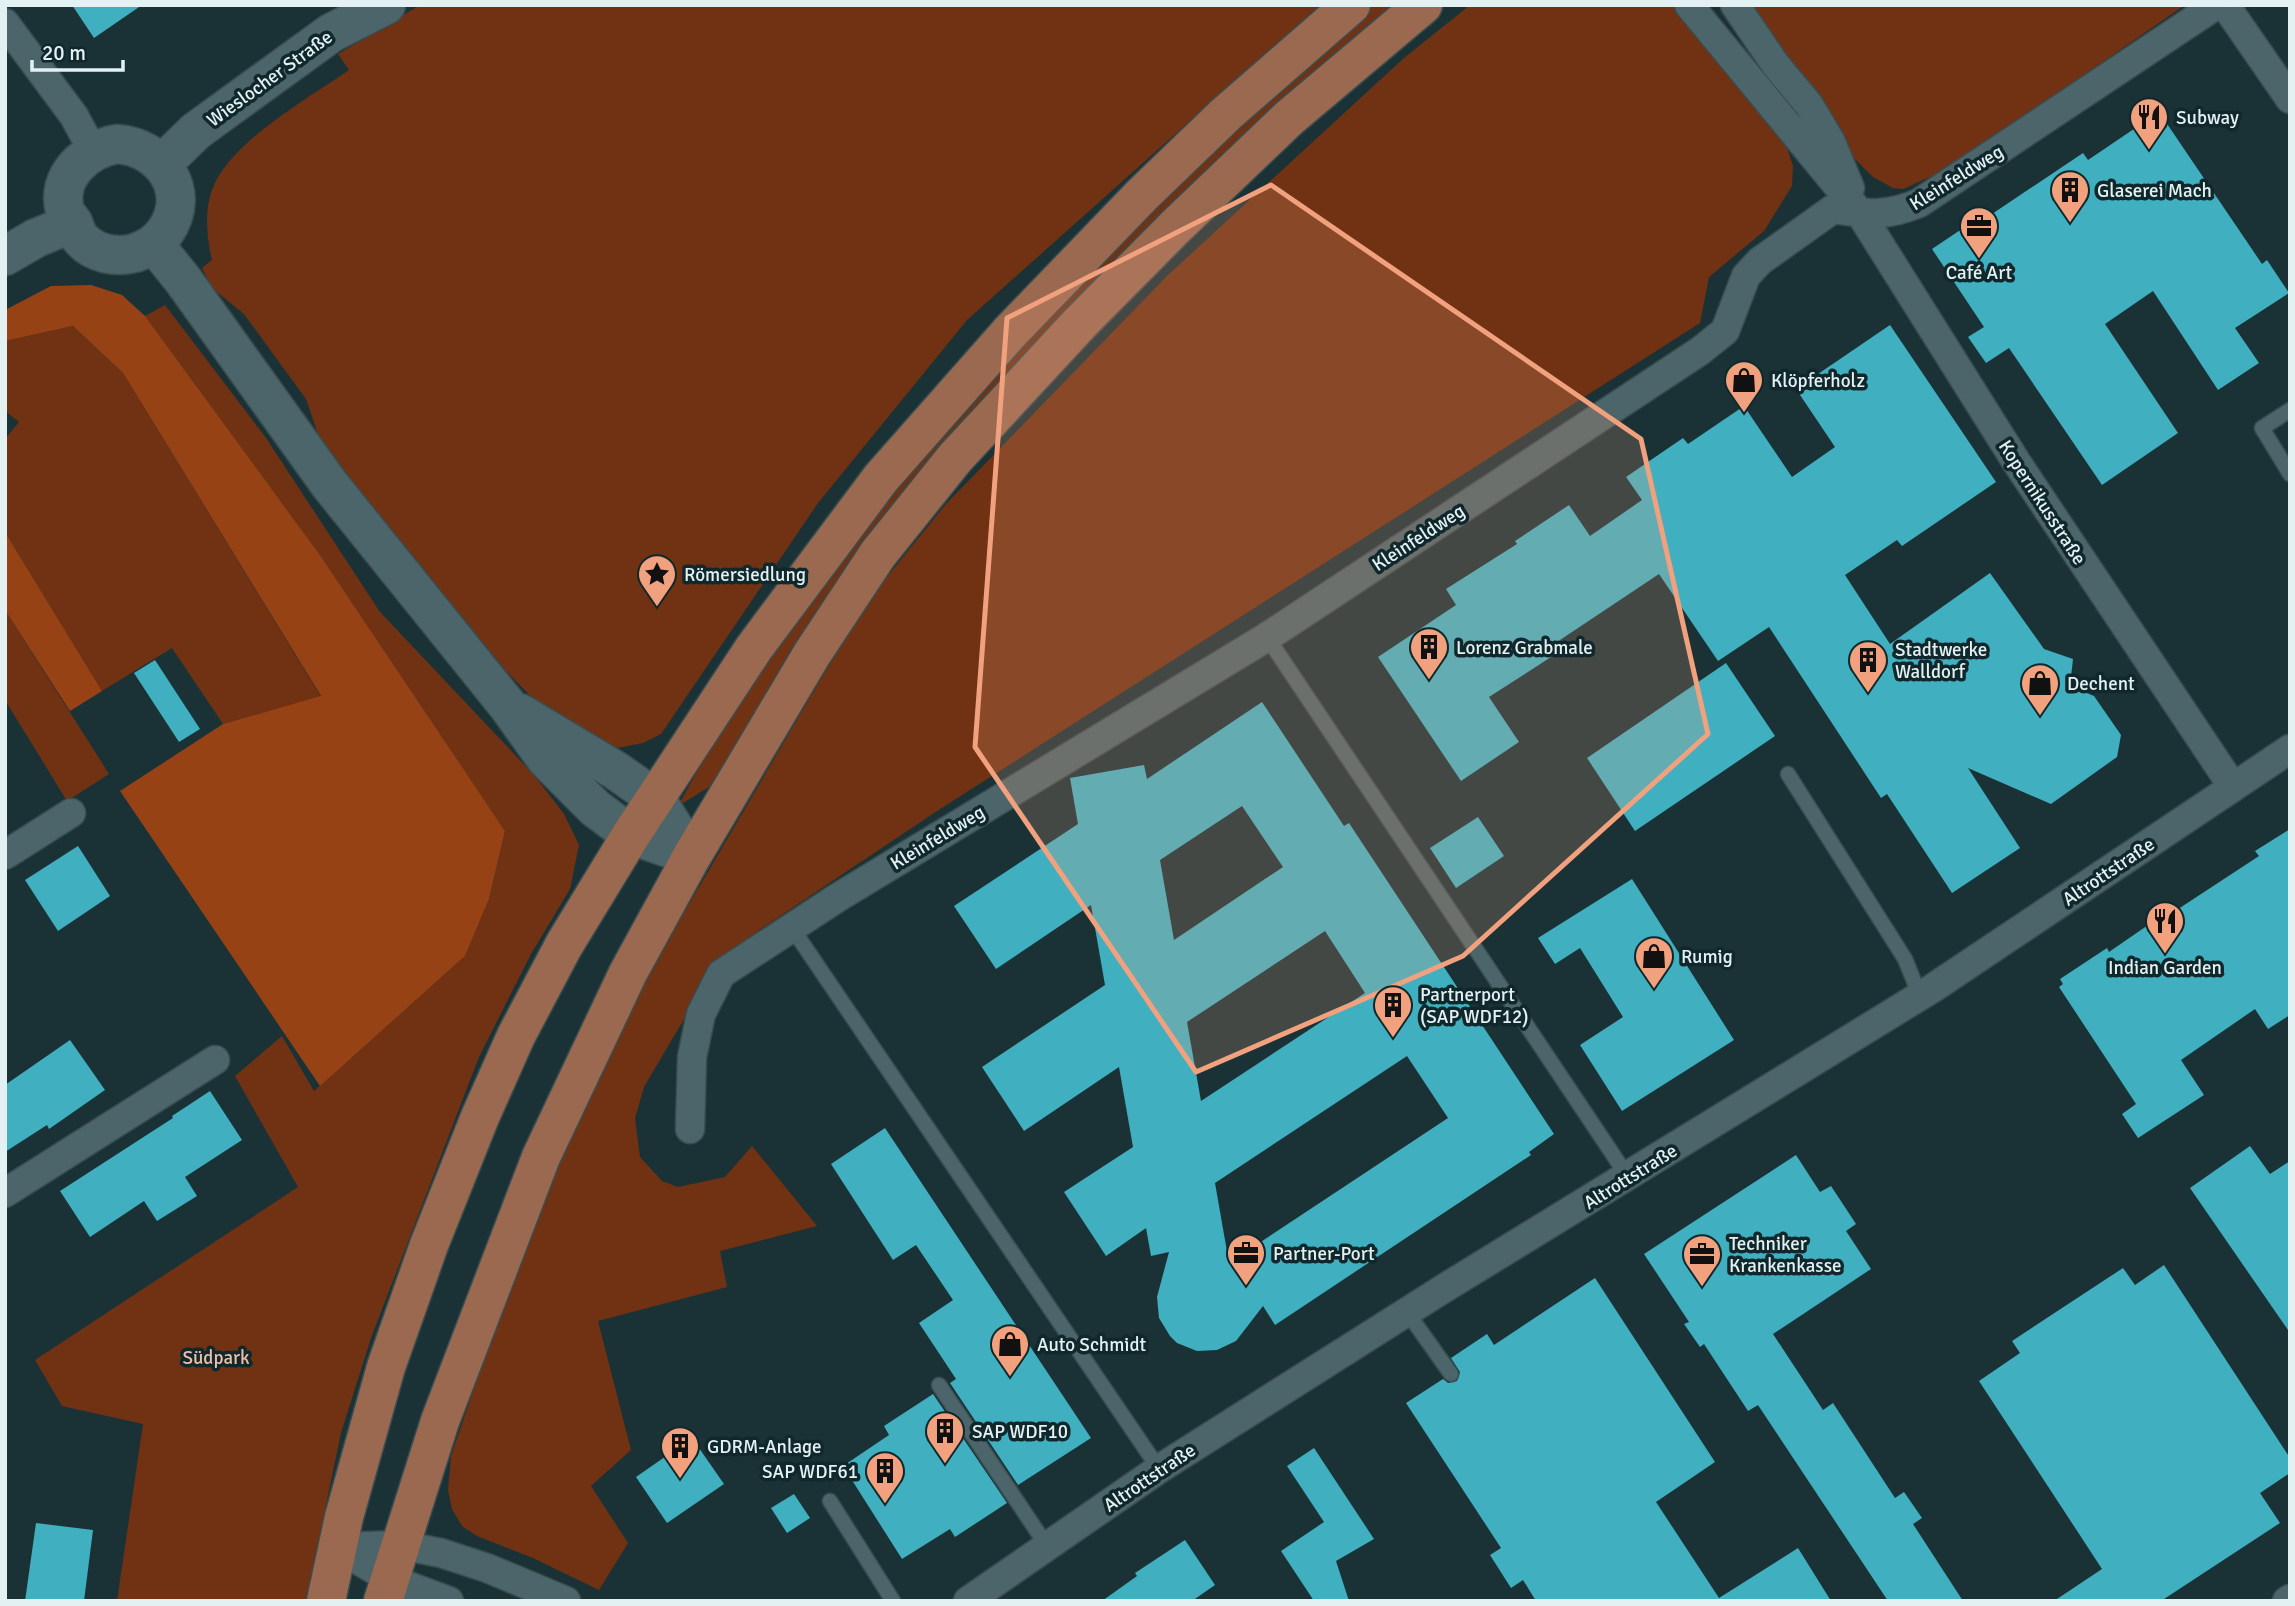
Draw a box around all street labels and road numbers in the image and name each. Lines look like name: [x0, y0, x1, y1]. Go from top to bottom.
street label: Wieslocher Straße: [202, 25, 337, 132]
street label: Kleinfeldweg: [1905, 140, 2008, 216]
street label: Kopernikusstraße: [1993, 436, 2091, 569]
street label: Kleinfeldweg: [1368, 499, 1470, 577]
street label: Kleinfeldweg: [886, 800, 989, 875]
street label: Altrottstraße: [2058, 832, 2159, 911]
street label: Altrottstraße: [1579, 1139, 1682, 1215]
street label: Altrottstraße: [1099, 1438, 1200, 1517]

